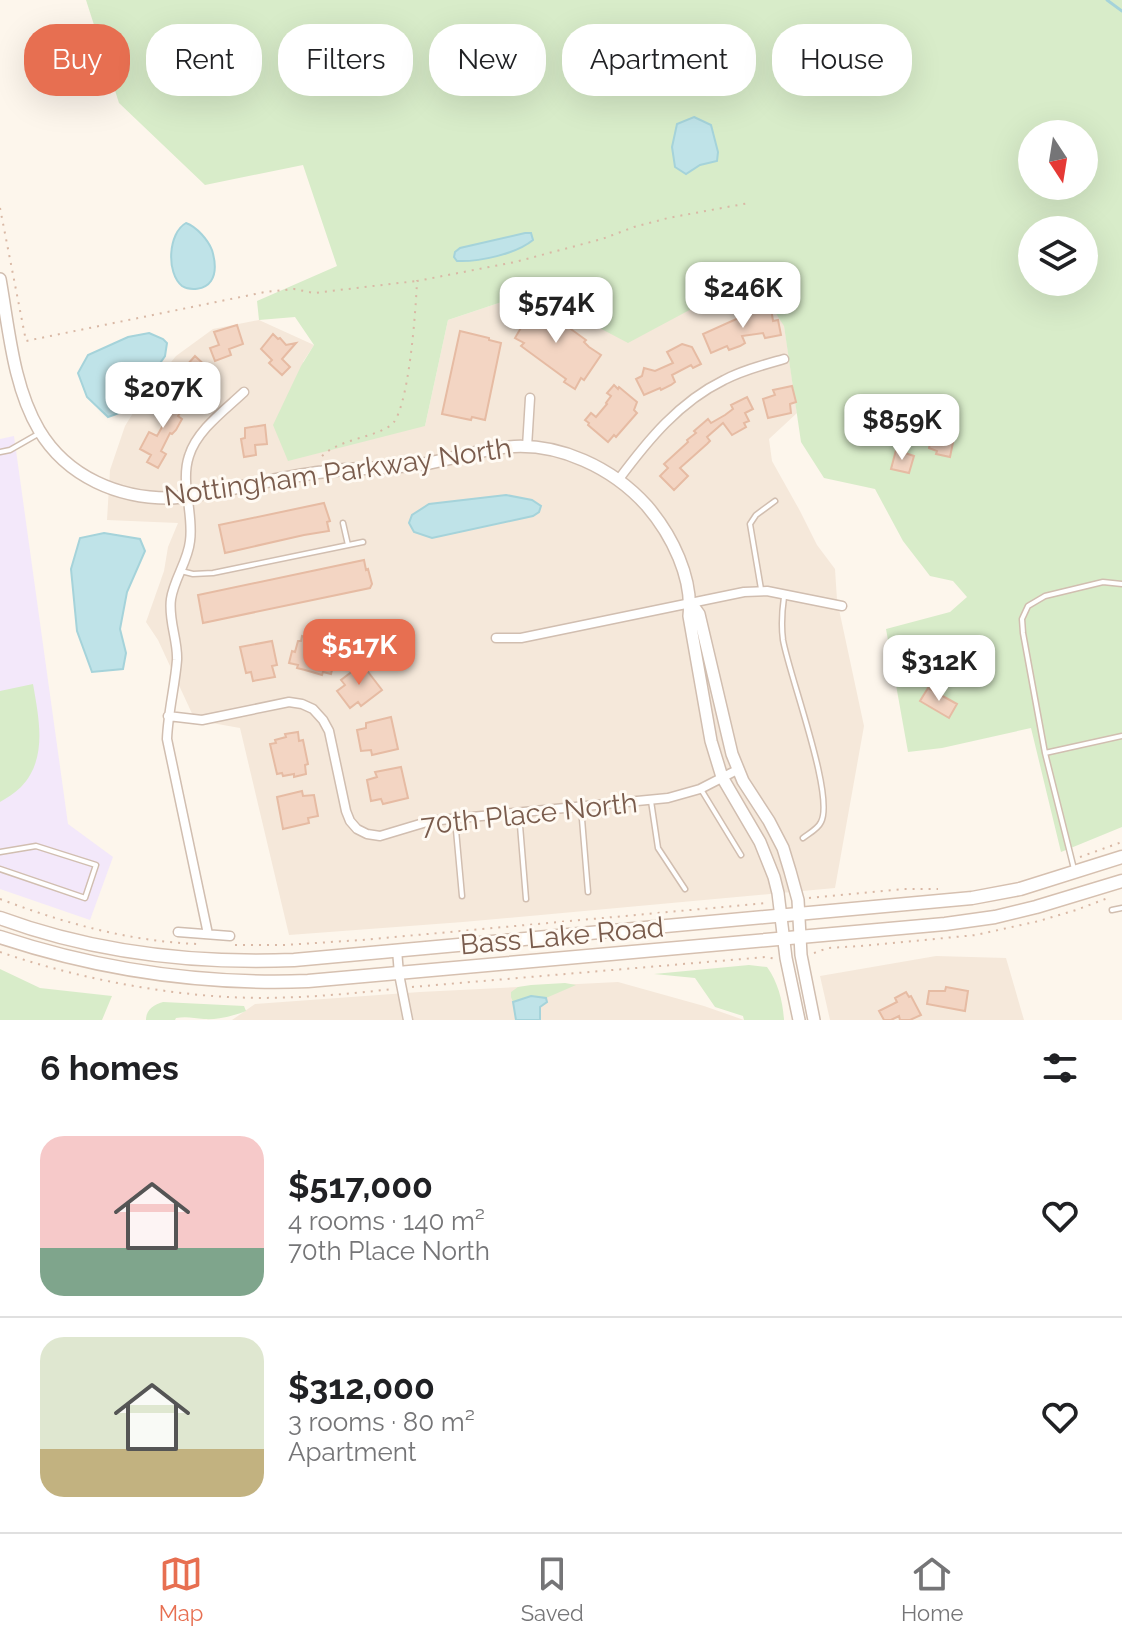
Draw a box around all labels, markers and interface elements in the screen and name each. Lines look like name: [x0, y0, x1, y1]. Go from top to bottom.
chip: Buy: [24, 24, 130, 96]
chip: Rent: [146, 24, 262, 96]
chip: Filters: [278, 24, 413, 96]
chip: New: [429, 24, 546, 96]
chip: Apartment: [562, 24, 756, 96]
chip: House: [772, 24, 912, 96]
north arrow: [1018, 120, 1098, 200]
map controls: [1018, 120, 1098, 296]
button: layers: [1018, 216, 1098, 296]
pin: $246K: [687, 262, 799, 330]
text: $246K: [703, 273, 783, 303]
pin: $574K: [500, 277, 612, 345]
text: $574K: [518, 288, 594, 318]
pin: $207K: [107, 362, 219, 430]
text: $207K: [123, 373, 203, 403]
pin: $859K: [846, 394, 958, 462]
text: $859K: [862, 405, 942, 435]
street label: Nottingham Parkway North: [162, 431, 514, 513]
pin: $517K: [303, 619, 415, 687]
text: $517K: [321, 630, 397, 660]
pin: $312K: [883, 635, 995, 703]
text: $312K: [901, 646, 977, 676]
street label: 70th Place North: [419, 786, 639, 842]
street label: Bass Lake Road: [459, 911, 665, 961]
icon: filters: [1038, 1046, 1082, 1090]
text: 6 homes: [40, 1048, 179, 1088]
text: $517,000: [288, 1166, 433, 1206]
icon: home: [104, 1168, 200, 1264]
icon: heart: [1038, 1194, 1082, 1238]
text: 4 rooms · 140 m²: [288, 1206, 485, 1236]
text: 70th Place North: [288, 1236, 490, 1266]
text: $312,000: [288, 1367, 435, 1407]
icon: home: [104, 1369, 200, 1465]
icon: heart: [1038, 1395, 1082, 1439]
text: 3 rooms · 80 m²: [288, 1407, 475, 1437]
text: Apartment: [288, 1437, 417, 1467]
tab: Map: [159, 1552, 203, 1626]
tab: Saved: [521, 1552, 584, 1626]
tab: Home: [901, 1552, 963, 1626]

